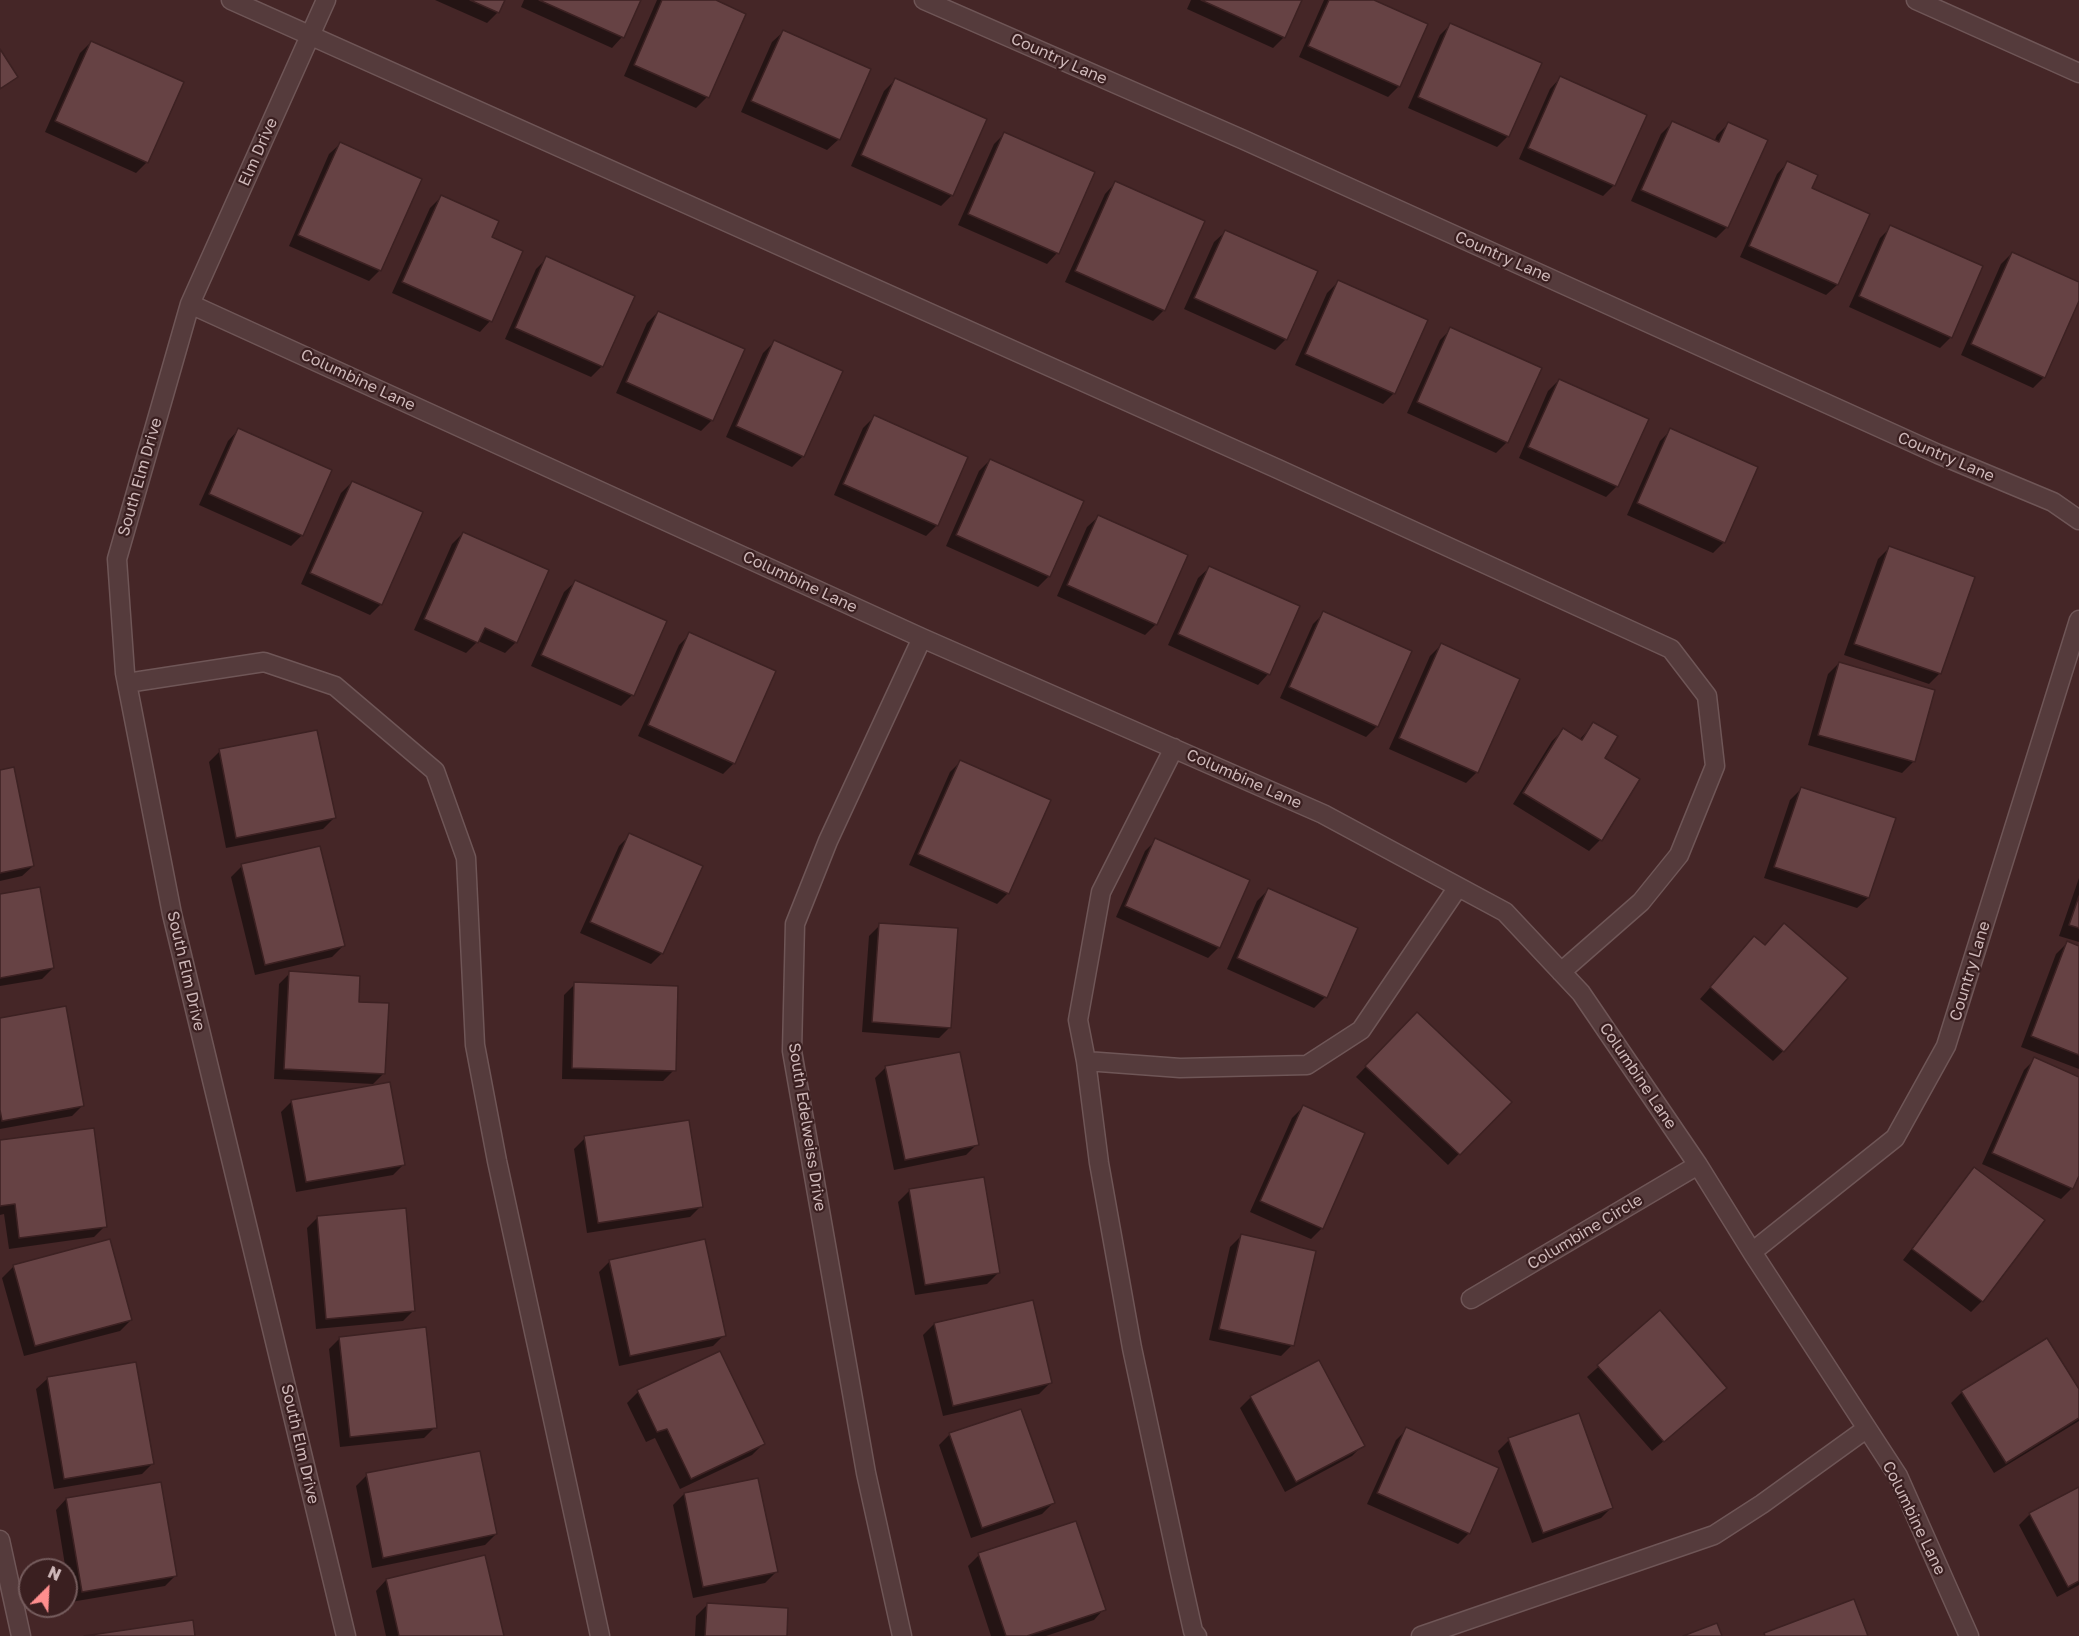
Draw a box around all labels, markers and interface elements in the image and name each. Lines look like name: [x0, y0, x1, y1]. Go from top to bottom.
street label: Country Lane: [1008, 29, 1110, 89]
street label: Elm Drive: [234, 115, 282, 189]
street label: Country Lane: [1452, 227, 1554, 287]
street label: Columbine Lane: [298, 345, 418, 415]
street label: South Elm Drive: [114, 416, 166, 538]
street label: Country Lane: [1895, 428, 1997, 486]
street label: Columbine Lane: [740, 547, 860, 617]
street label: Columbine Lane: [1183, 745, 1305, 813]
street label: South Elm Drive: [163, 909, 209, 1033]
street label: Country Lane: [1946, 919, 1994, 1023]
street label: Columbine Lane: [1595, 1019, 1681, 1133]
street label: South Edelweiss Drive: [784, 1041, 830, 1213]
street label: Columbine Circle: [1524, 1190, 1646, 1274]
street label: South Elm Drive: [277, 1382, 323, 1506]
street label: Columbine Lane: [1878, 1458, 1950, 1578]
north arrow: [18, 1558, 78, 1618]
text: N: [45, 1562, 64, 1585]

